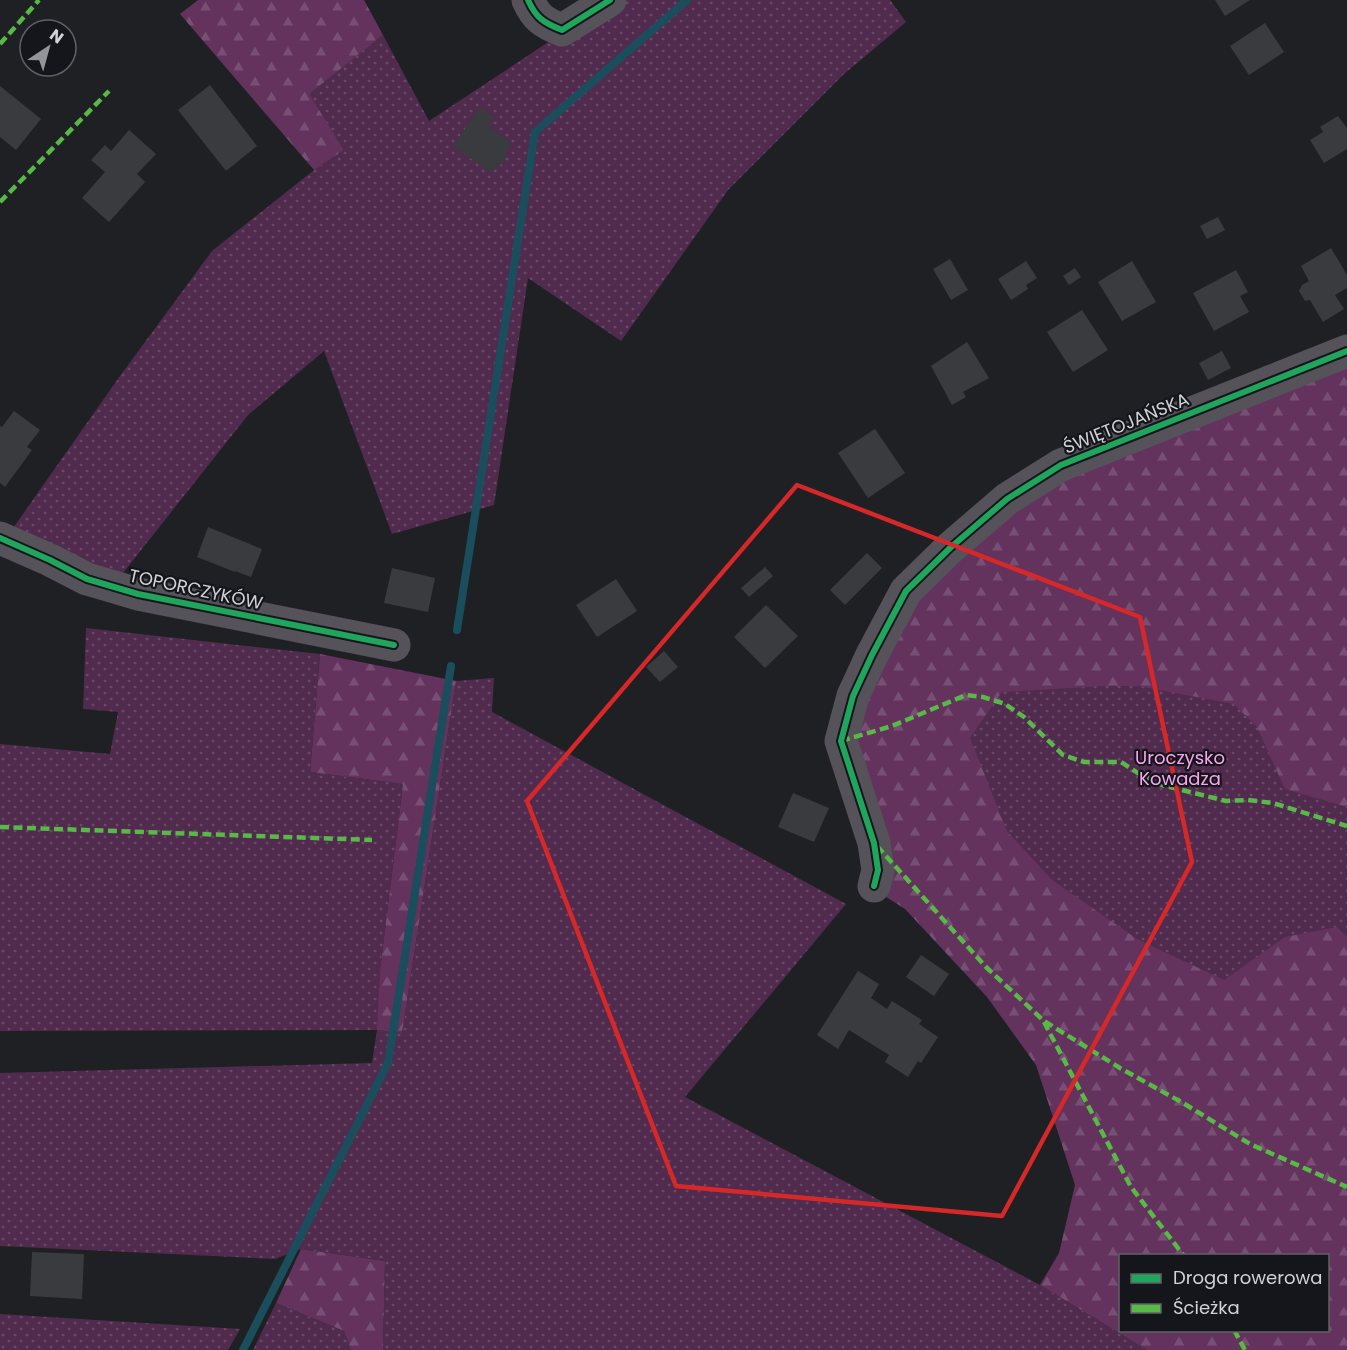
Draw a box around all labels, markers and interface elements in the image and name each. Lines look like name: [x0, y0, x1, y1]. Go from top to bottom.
north arrow: [18, 18, 78, 78]
text: N: [45, 23, 68, 49]
street label: ŚWIĘTOJAŃSKA: [1059, 386, 1193, 460]
street label: TOPORCZYKÓW: [127, 563, 266, 615]
park label: Uroczysko Kowadza: [1135, 745, 1225, 791]
legend: [1119, 1254, 1329, 1332]
text: Droga rowerowa: [1173, 1265, 1322, 1290]
text: Ścieżka: [1173, 1295, 1240, 1320]

